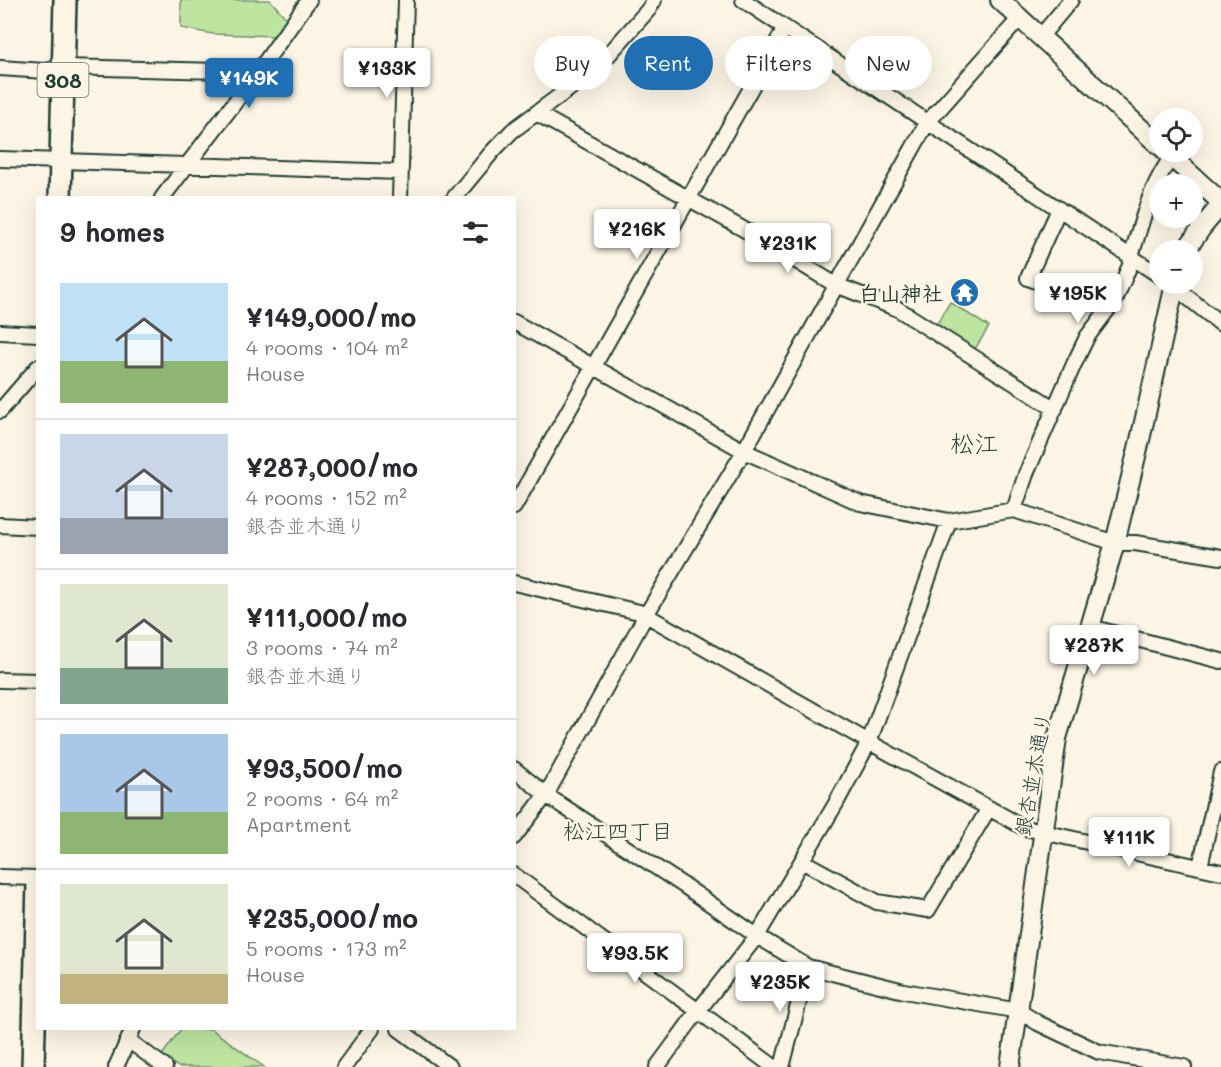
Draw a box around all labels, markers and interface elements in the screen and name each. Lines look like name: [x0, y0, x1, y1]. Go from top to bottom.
chip: Buy: [534, 36, 612, 90]
chip: Rent: [624, 36, 713, 90]
chip: Filters: [725, 36, 833, 90]
chip: New: [845, 36, 932, 90]
pin: ¥133K: [345, 48, 429, 99]
text: ¥133K: [357, 54, 417, 80]
pin: ¥149K: [207, 58, 291, 109]
road number: 308: [38, 63, 88, 97]
text: ¥149K: [219, 64, 279, 90]
map controls: [1149, 108, 1203, 294]
button: locate: [1149, 108, 1203, 162]
button: +: [1149, 174, 1203, 228]
pin: ¥216K: [595, 209, 679, 260]
text: 9 homes: [60, 215, 165, 249]
text: ¥216K: [608, 215, 666, 241]
icon: filters: [459, 216, 492, 249]
pin: ¥231K: [746, 223, 830, 274]
text: ¥231K: [759, 229, 817, 255]
button: −: [1149, 240, 1203, 294]
pin: ¥195K: [1036, 273, 1120, 324]
temple icon: 白山神社: [948, 276, 980, 308]
place label: 白山神社: [859, 279, 943, 306]
text: ¥195K: [1049, 279, 1107, 305]
text: ¥149,000/mo: [246, 300, 416, 334]
icon: home: [108, 307, 180, 379]
text: 4 rooms · 104 m²: [246, 334, 408, 360]
text: House: [246, 360, 305, 386]
district label: 松江: [950, 427, 998, 458]
text: ¥287,000/mo: [246, 450, 418, 484]
icon: home: [108, 458, 180, 530]
text: 4 rooms · 152 m²: [246, 484, 407, 510]
text: 銀杏並木通り: [246, 512, 366, 538]
text: ¥111,000/mo: [246, 600, 407, 634]
icon: home: [108, 608, 180, 680]
pin: ¥287K: [1052, 625, 1136, 676]
text: ¥287K: [1064, 631, 1124, 657]
text: 3 rooms · 74 m²: [246, 634, 398, 660]
text: 銀杏並木通り: [246, 662, 366, 688]
street label: 銀杏並木通り: [1008, 710, 1056, 838]
text: ¥93,500/mo: [246, 751, 402, 785]
icon: home: [108, 758, 180, 830]
text: 2 rooms · 64 m²: [246, 785, 398, 811]
text: Apartment: [246, 811, 352, 837]
district label: 松江四丁目: [563, 816, 673, 845]
pin: ¥111K: [1087, 817, 1171, 868]
text: ¥111K: [1103, 823, 1155, 849]
text: ¥235,000/mo: [246, 901, 418, 935]
icon: home: [108, 908, 180, 980]
pin: ¥93.5K: [586, 933, 684, 984]
text: 5 rooms · 173 m²: [246, 935, 407, 961]
text: ¥93.5K: [601, 939, 669, 965]
text: House: [246, 961, 305, 987]
pin: ¥235K: [738, 962, 822, 1013]
text: ¥235K: [749, 968, 811, 994]

